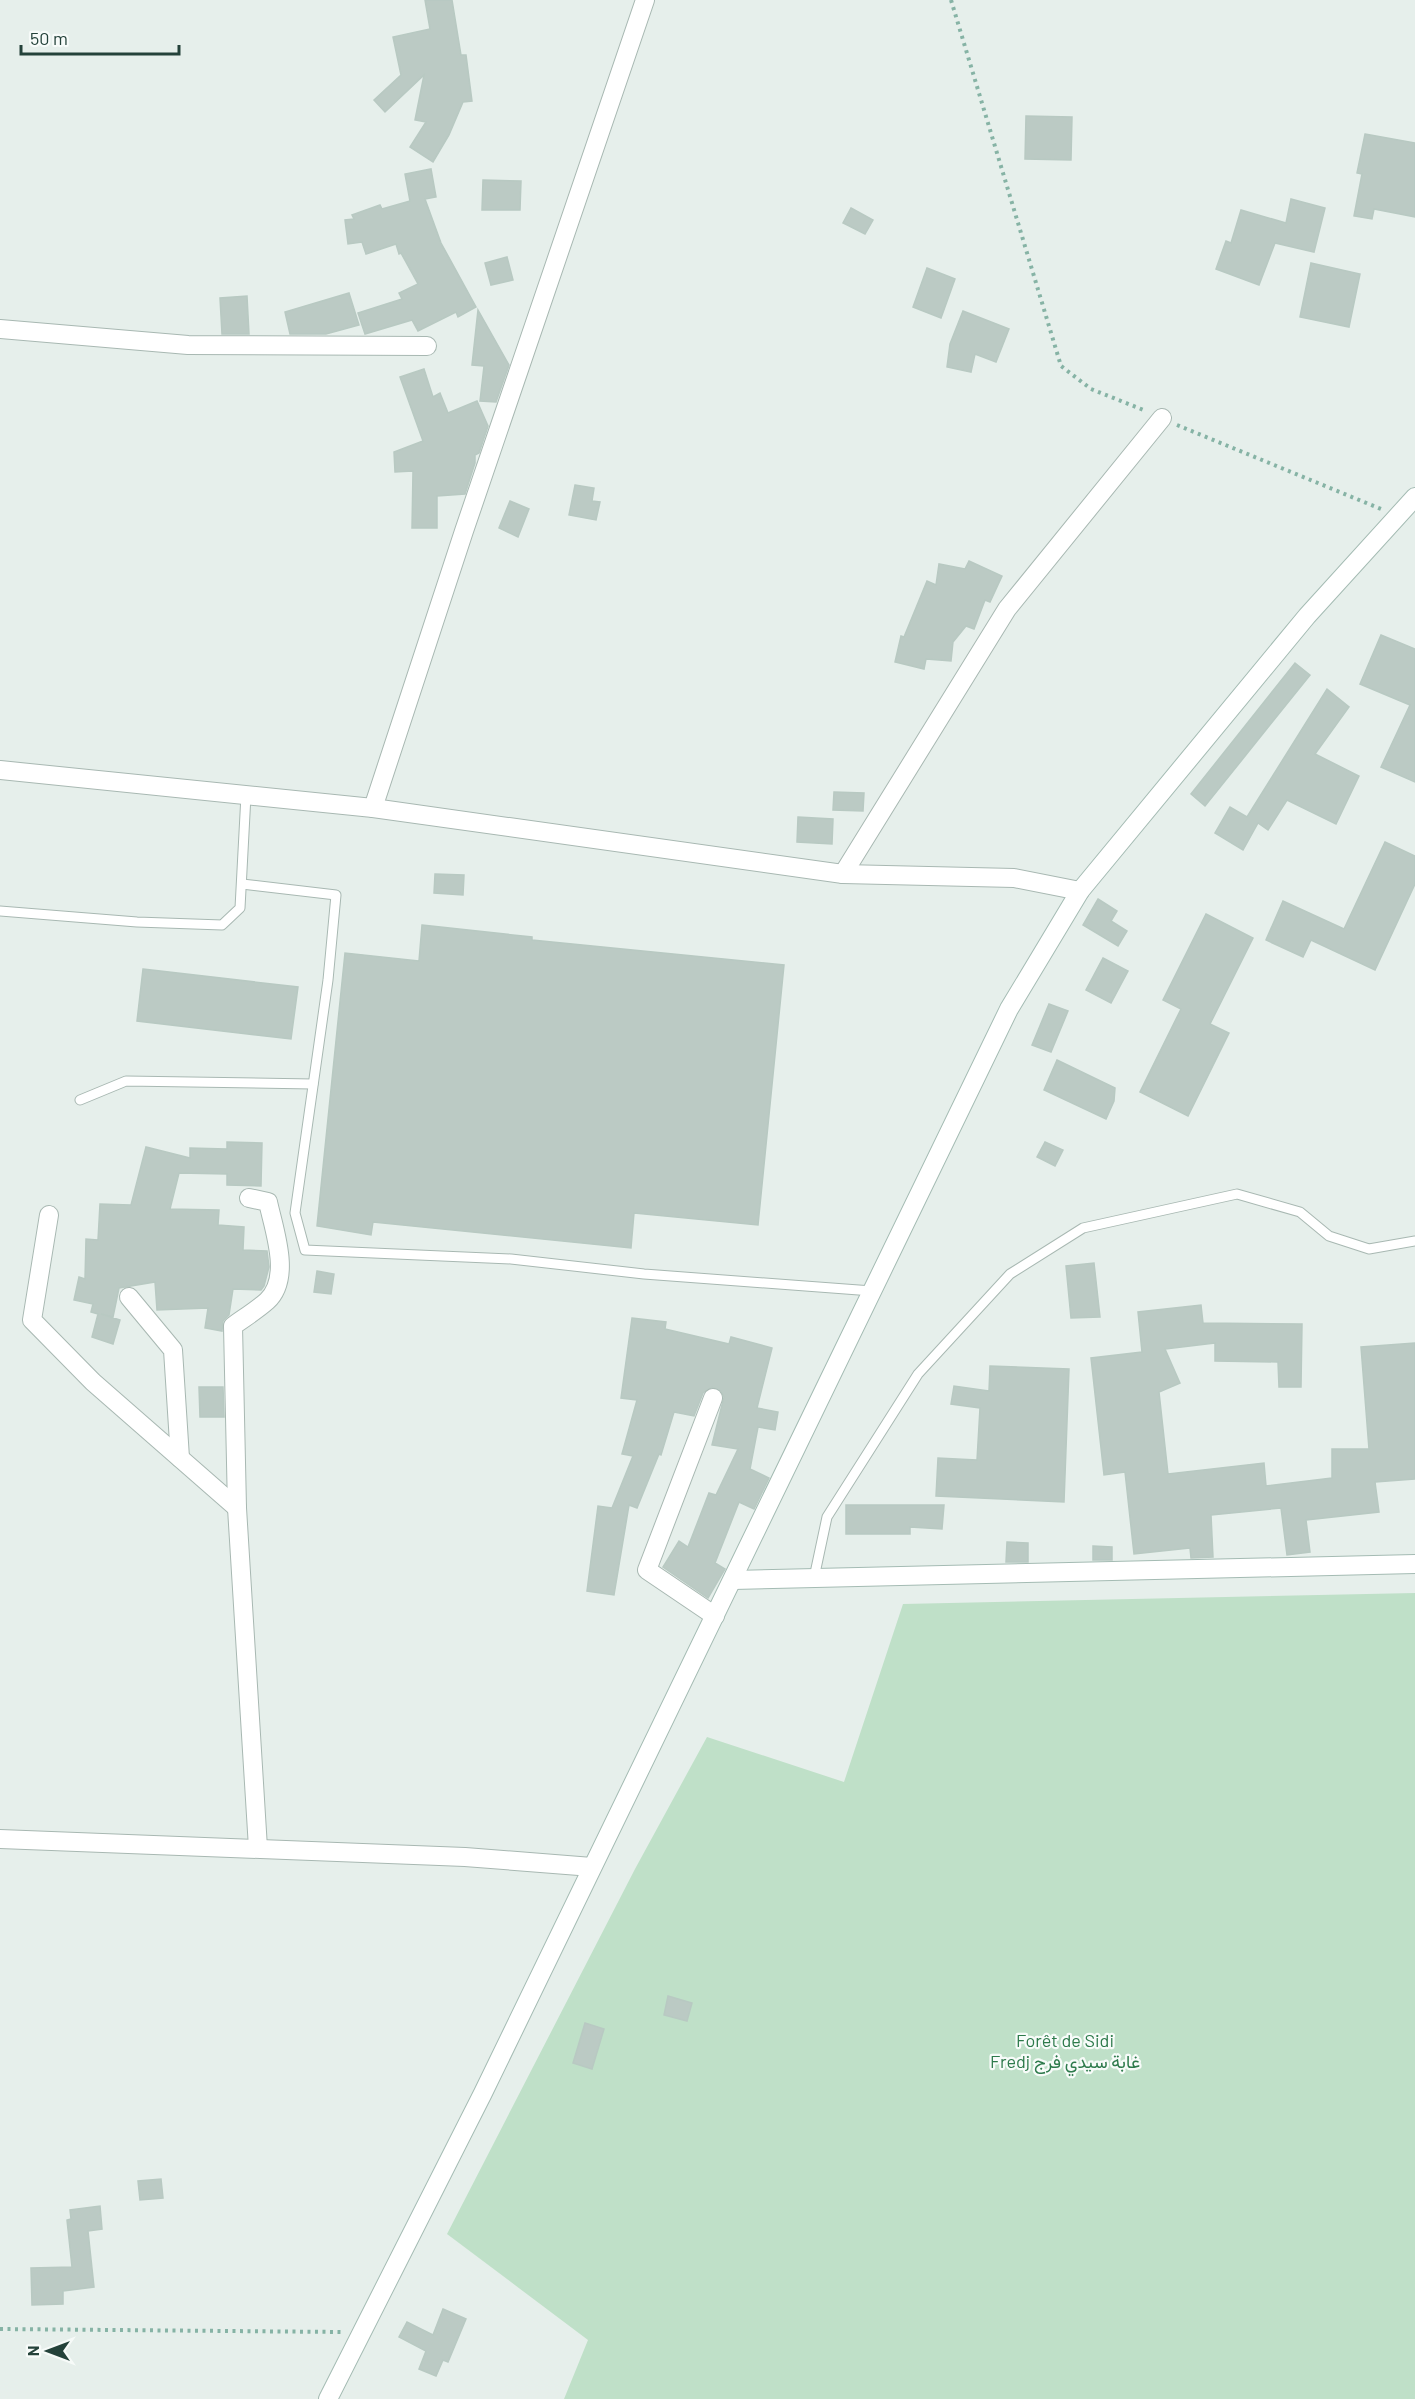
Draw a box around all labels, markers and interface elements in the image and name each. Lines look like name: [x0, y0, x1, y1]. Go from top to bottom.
scale bar: [21, 18, 178, 56]
text: 50 m: [30, 27, 68, 49]
park label: Forêt de Sidi Fredj غابة سيدي فرج: [990, 2029, 1140, 2077]
north arrow: [18, 2321, 78, 2381]
text: N: [23, 2346, 42, 2356]

